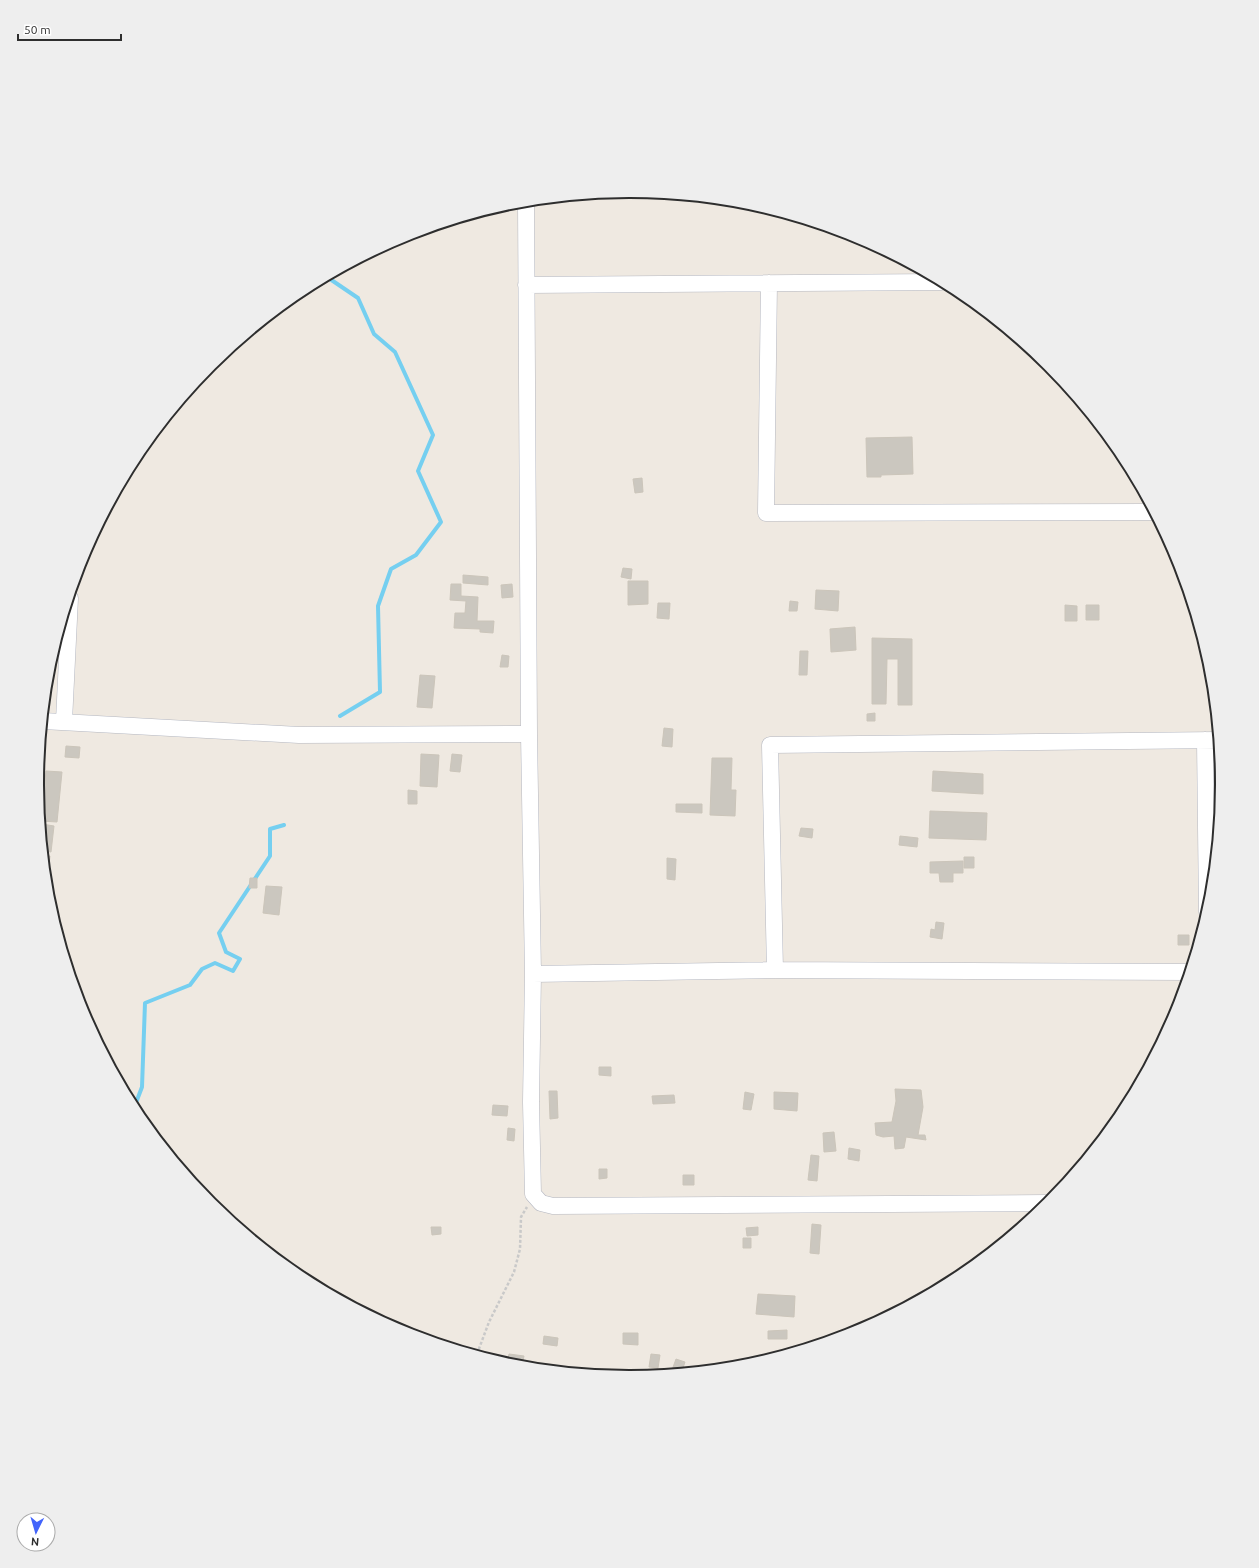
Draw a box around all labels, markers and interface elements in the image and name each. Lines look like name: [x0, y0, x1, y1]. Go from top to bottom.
scale bar: [18, 16, 121, 42]
text: 50 m: [24, 23, 51, 36]
north arrow: [16, 1512, 56, 1552]
text: N: [31, 1536, 40, 1548]

